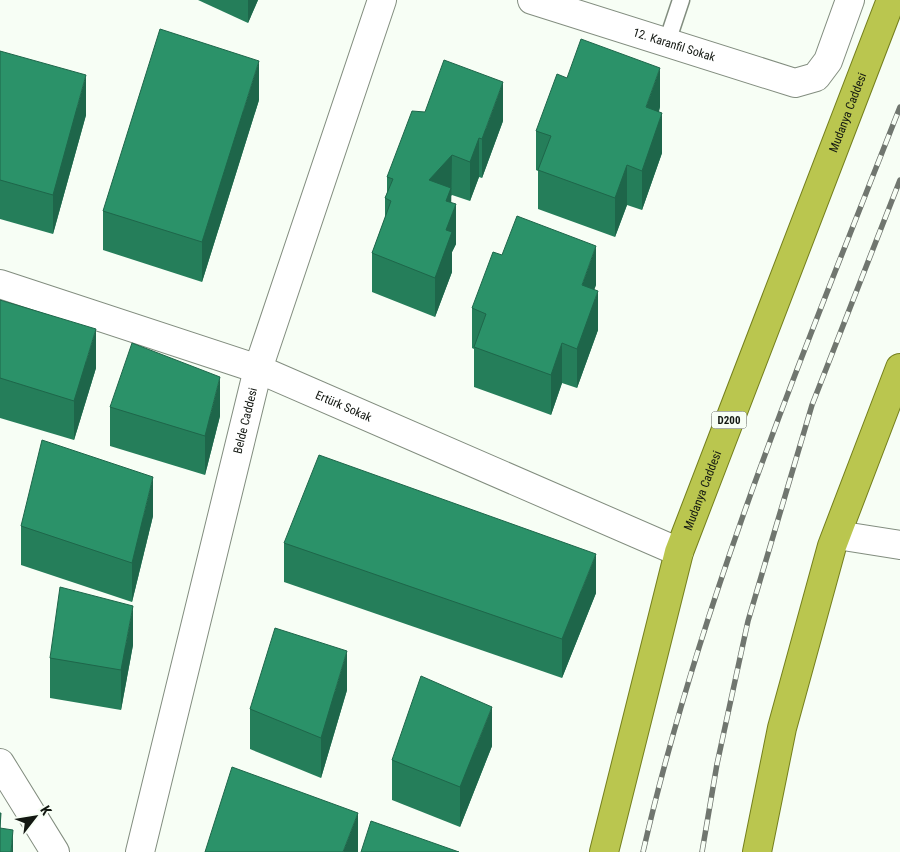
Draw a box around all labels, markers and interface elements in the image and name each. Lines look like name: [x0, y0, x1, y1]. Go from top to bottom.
street label: 12. Karanfil Sokak: [631, 25, 717, 65]
street label: Mudanya Caddesi: [826, 71, 869, 154]
street label: Belde Caddesi: [231, 386, 260, 455]
street label: Ertürk Sokak: [313, 388, 374, 425]
road number: D200: [712, 412, 746, 428]
street label: Mudanya Caddesi: [681, 449, 724, 532]
north arrow: [10, 792, 60, 842]
text: K: [37, 803, 55, 818]

